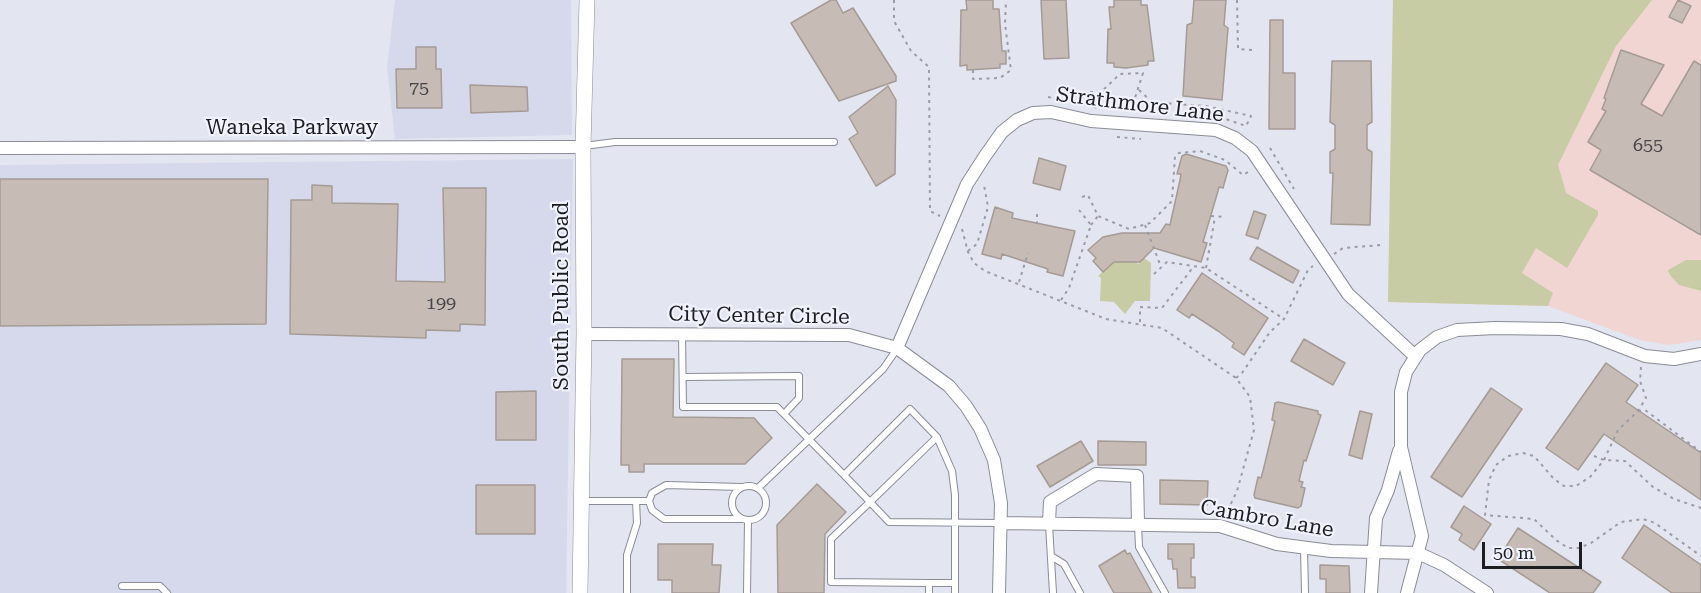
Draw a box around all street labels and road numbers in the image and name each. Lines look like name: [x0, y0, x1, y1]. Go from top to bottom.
street label: Strathmore Lane: [1055, 82, 1225, 128]
street label: Waneka Parkway: [206, 115, 378, 141]
street label: South Public Road: [549, 202, 575, 390]
street label: City Center Circle: [668, 302, 850, 330]
street label: Cambro Lane: [1198, 495, 1336, 543]

